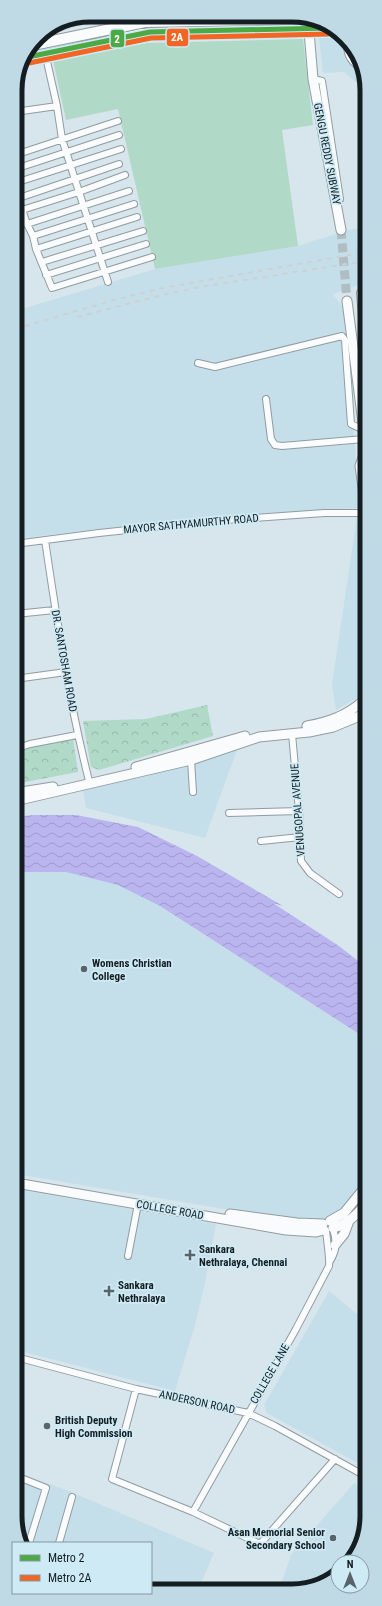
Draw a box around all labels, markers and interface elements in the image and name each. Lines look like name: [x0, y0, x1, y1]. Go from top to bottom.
line badge: 2A: [166, 28, 189, 47]
line badge: 2: [110, 29, 125, 48]
text: 2A: [171, 31, 183, 44]
text: 2: [114, 33, 120, 46]
street label: GENGU REDDY SUBWAY: [311, 102, 343, 206]
street label: MAYOR SATHYAMURTHY ROAD: [123, 512, 259, 536]
street label: DR. SANTOSHAM ROAD: [49, 609, 79, 713]
street label: VENUGOPAL AVENUE: [288, 763, 308, 857]
place label: Womens Christian College: [92, 957, 172, 983]
marker: Womens Christian College: [79, 964, 89, 974]
street label: COLLEGE ROAD: [135, 1198, 205, 1222]
place label: Sankara Nethralaya, Chennai: [199, 1243, 288, 1269]
marker: Sankara Nethralaya, Chennai: [184, 1249, 196, 1261]
place label: Sankara Nethralaya: [118, 1279, 165, 1305]
marker: Sankara Nethralaya: [103, 1285, 115, 1297]
street label: COLLEGE LANE: [248, 1341, 293, 1406]
street label: ANDERSON ROAD: [158, 1388, 236, 1416]
place label: British Deputy High Commission: [55, 1414, 133, 1440]
marker: British Deputy High Commission: [42, 1421, 52, 1431]
place label: Asan Memorial Senior Secondary School: [228, 1526, 325, 1552]
marker: Asan Memorial Senior Secondary School: [328, 1533, 338, 1543]
legend: [12, 1542, 152, 1594]
text: Metro 2: [48, 1551, 85, 1565]
north arrow: [330, 1554, 370, 1594]
text: N: [347, 1558, 354, 1571]
text: Metro 2A: [48, 1571, 91, 1585]

